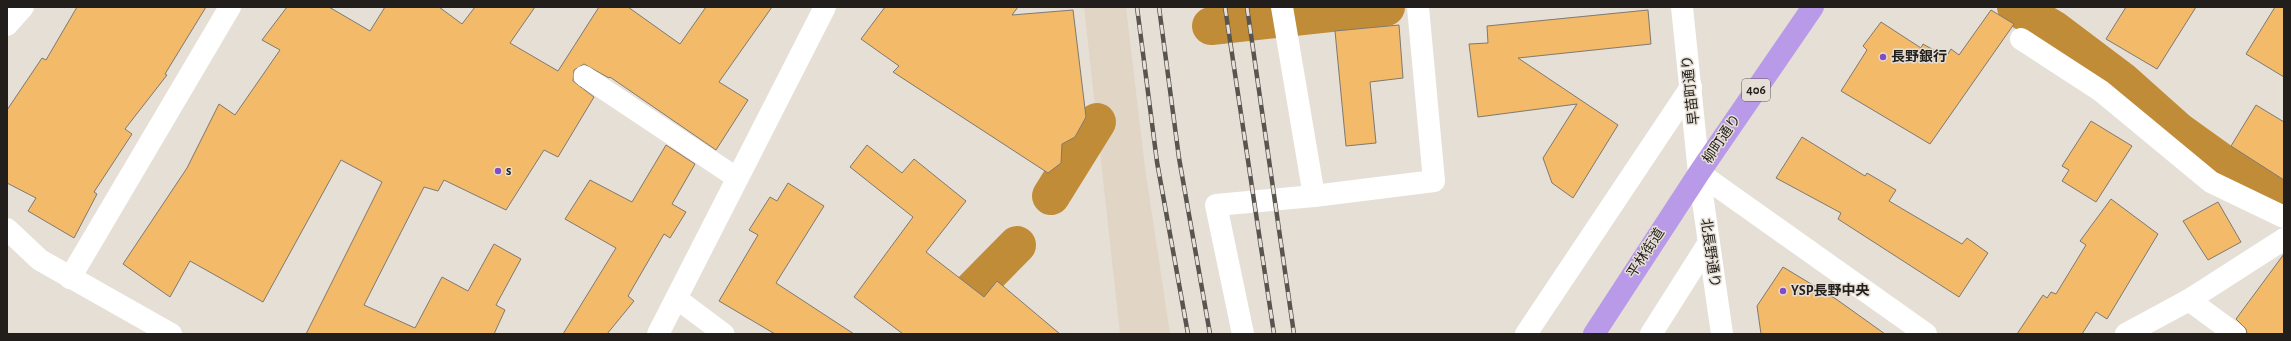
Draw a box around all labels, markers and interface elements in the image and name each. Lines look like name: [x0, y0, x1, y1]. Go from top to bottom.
place label: 長野銀行: [1891, 49, 1947, 64]
marker: 長野銀行: [1878, 52, 1888, 62]
street label: 早苗町通り: [1679, 54, 1702, 126]
road number: 406: [1742, 79, 1770, 101]
street label: 柳町通り: [1699, 111, 1743, 166]
place label: s: [506, 164, 511, 178]
marker: s: [493, 166, 503, 176]
street label: 北長野通り: [1698, 217, 1724, 289]
street label: 平林街道: [1624, 225, 1667, 280]
place label: YSP長野中央: [1791, 283, 1869, 298]
marker: YSP長野中央: [1778, 286, 1788, 296]

